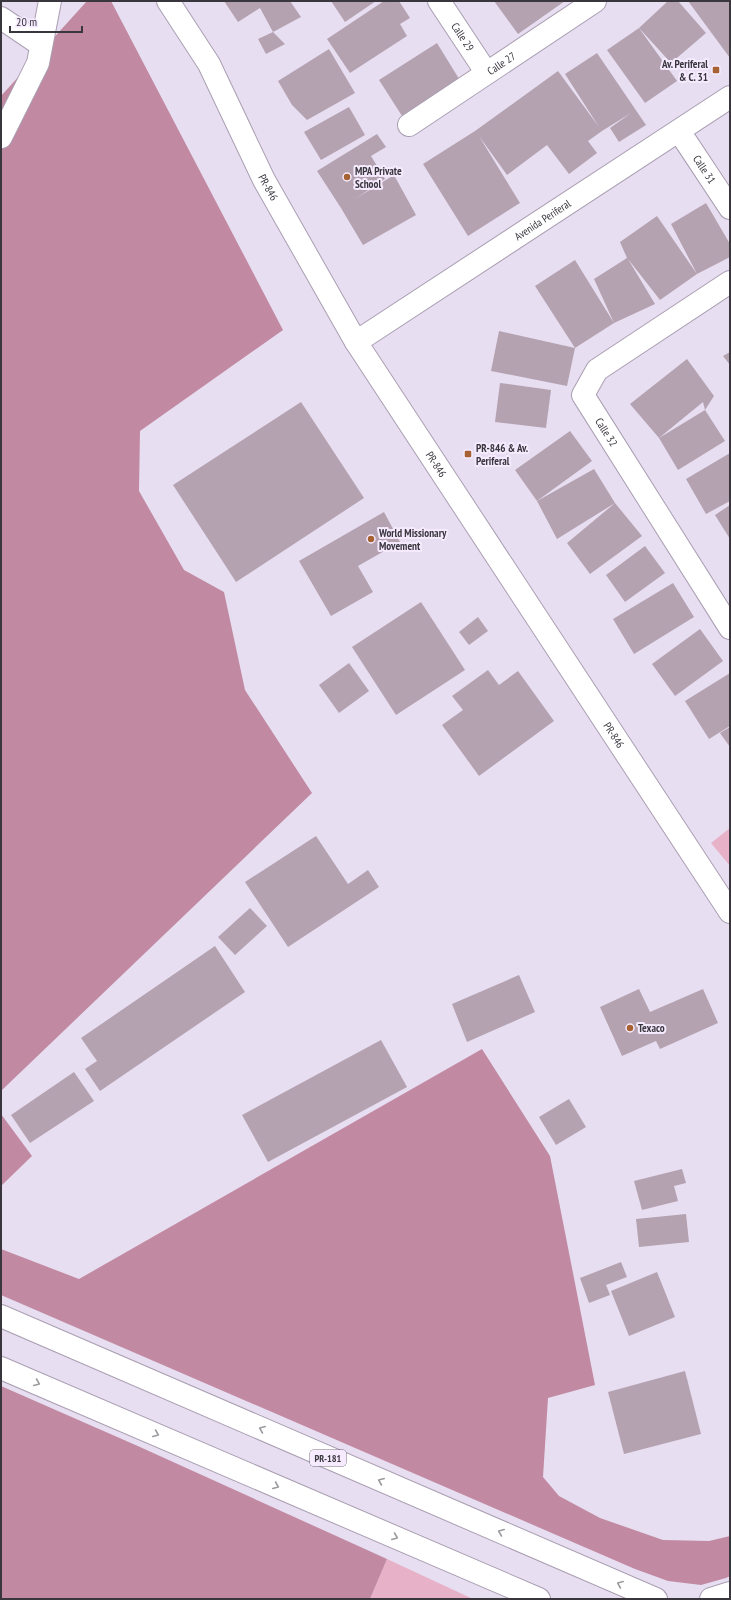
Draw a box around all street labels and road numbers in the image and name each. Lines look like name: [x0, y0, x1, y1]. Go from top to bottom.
street label: Calle 29: [448, 20, 477, 54]
street label: Calle 27: [484, 49, 518, 78]
street label: Calle 31: [690, 152, 719, 186]
street label: PR-846: [255, 172, 281, 203]
street label: Avenida Periferal: [512, 196, 574, 243]
street label: Calle 32: [592, 415, 621, 449]
street label: PR-846: [423, 449, 450, 480]
street label: PR-846: [600, 720, 627, 751]
road number: PR-181: [310, 1450, 346, 1466]

